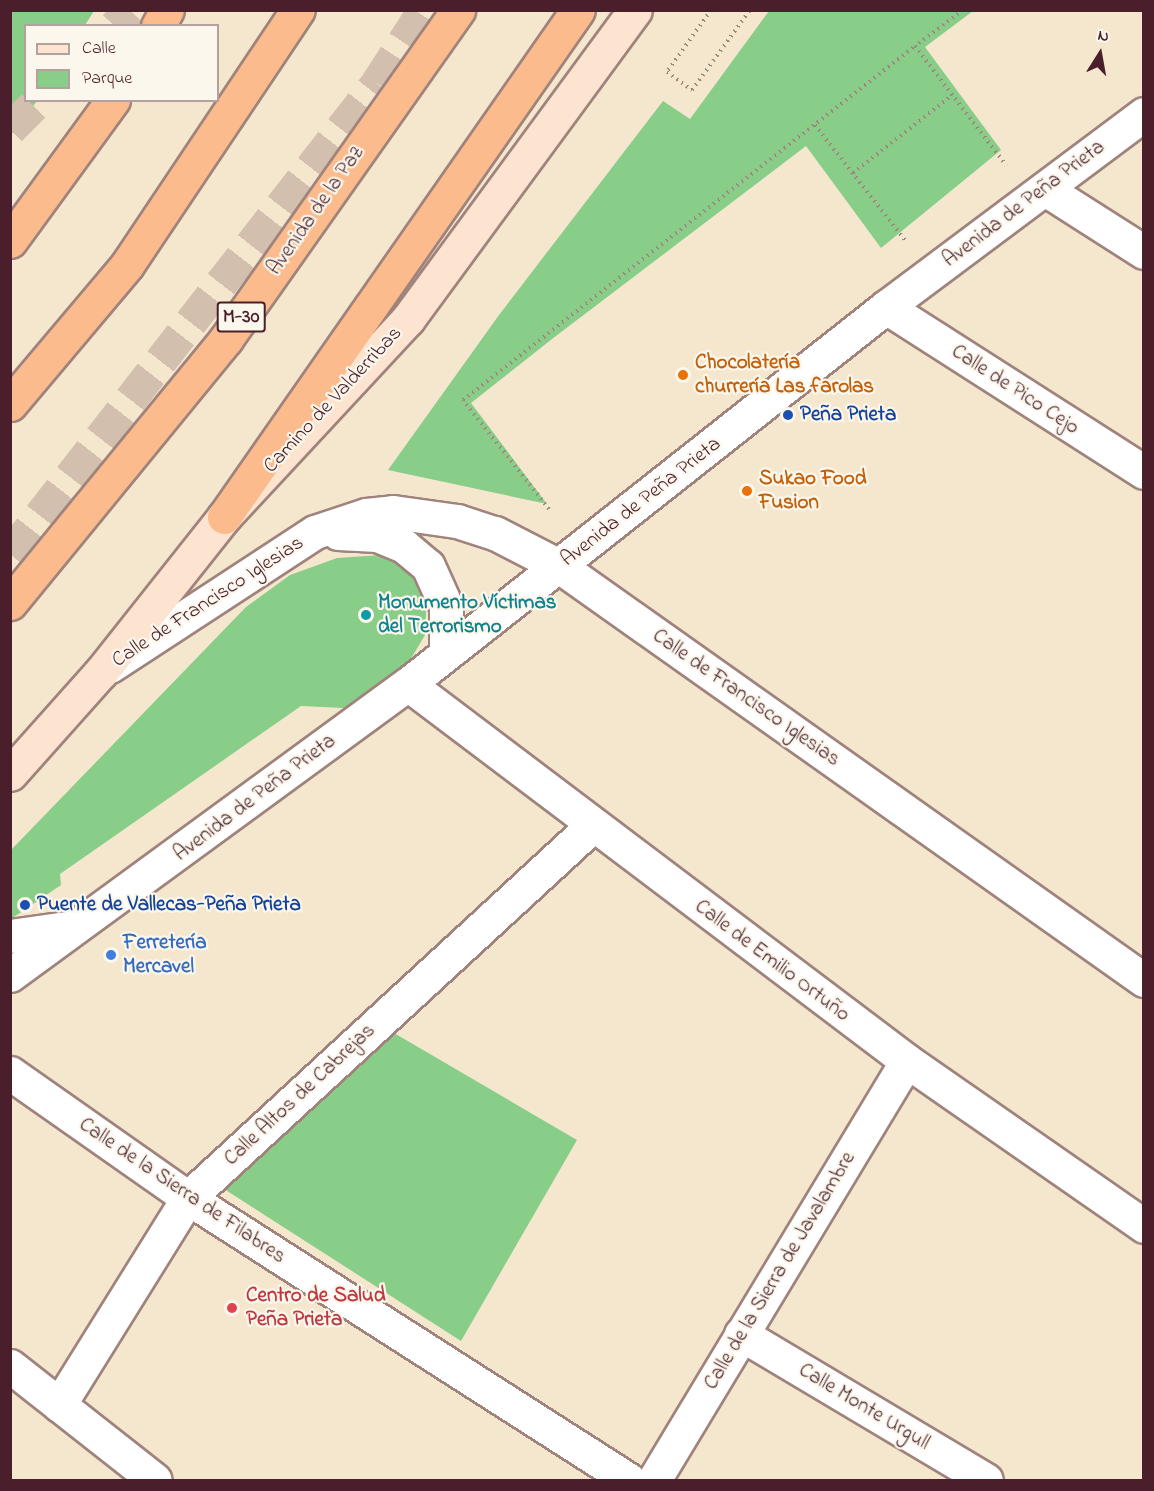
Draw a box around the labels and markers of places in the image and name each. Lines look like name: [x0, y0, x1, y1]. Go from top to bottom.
place label: Chocolatería churrería Las farolas: [695, 350, 874, 400]
marker: Chocolatería churrería Las farolas: [676, 368, 690, 382]
place label: Peña Prieta: [800, 402, 896, 428]
marker: Peña Prieta: [781, 408, 795, 422]
place label: Sukao Food Fusion: [759, 466, 866, 516]
marker: Sukao Food Fusion: [740, 484, 754, 498]
place label: Monumento Víctimas del Terrorismo: [378, 590, 556, 640]
marker: Monumento Víctimas del Terrorismo: [359, 608, 373, 622]
place label: Puente de Vallecas-Peña Prieta: [37, 892, 301, 918]
marker: Puente de Vallecas-Peña Prieta: [18, 898, 32, 912]
place label: Ferretería Mercavel: [123, 930, 207, 980]
marker: Ferretería Mercavel: [104, 948, 118, 962]
place label: Centro de Salud Peña Prieta: [246, 1283, 386, 1333]
marker: Centro de Salud Peña Prieta: [223, 1299, 241, 1317]

